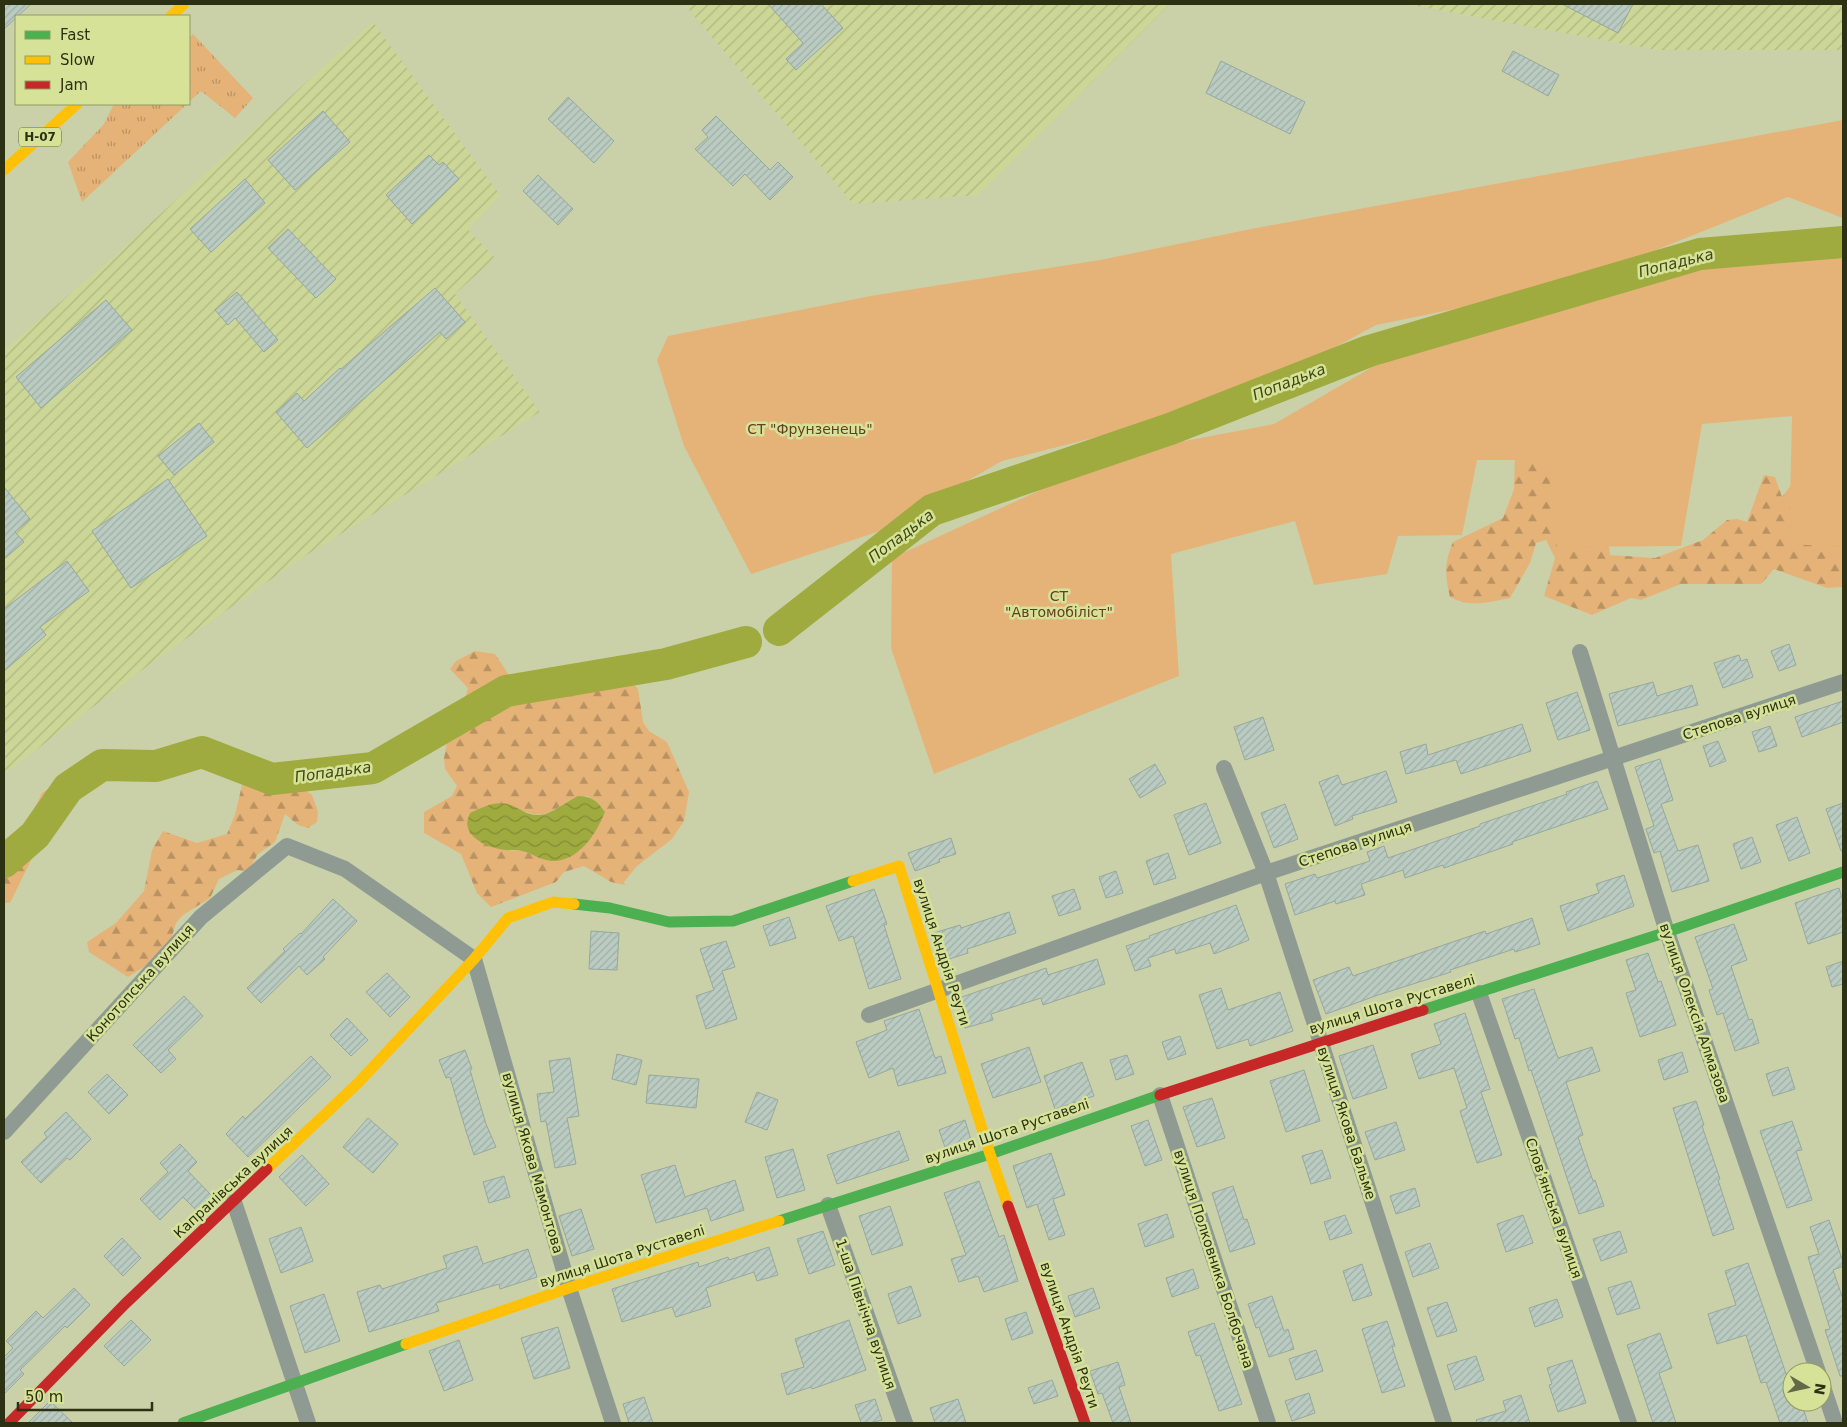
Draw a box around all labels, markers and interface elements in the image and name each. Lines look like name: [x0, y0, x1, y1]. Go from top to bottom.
legend: [15, 15, 190, 105]
text: Fast: [60, 26, 90, 44]
text: Slow: [60, 51, 95, 69]
text: Jam: [59, 76, 88, 94]
road number: Н-07: [19, 128, 61, 146]
water label: Попадька: [1637, 245, 1715, 281]
water label: Попадька: [1250, 360, 1328, 404]
park label: СТ "Фрунзенець": [747, 421, 873, 437]
water label: Попадька: [865, 506, 937, 566]
park label: СТ "Автомобіліст": [1005, 588, 1113, 620]
street label: Степова вулиця: [1680, 691, 1798, 743]
water label: Попадька: [294, 758, 372, 786]
street label: Степова вулиця: [1296, 818, 1414, 870]
street label: вулиця Андрія Реути: [911, 876, 973, 1028]
street label: Конотопська вулиця: [83, 921, 197, 1045]
street label: вулиця Олексія Алмазова: [1657, 921, 1733, 1105]
street label: вулиця Шота Руставелі: [1307, 971, 1477, 1037]
street label: вулиця Якова Бальме: [1315, 1045, 1379, 1201]
street label: вулиця Якова Мамонтова: [499, 1071, 567, 1255]
street label: вулиця Шота Руставелі: [923, 1095, 1091, 1167]
street label: Капранівська вулиця: [170, 1123, 296, 1241]
street label: Словʼянська вулиця: [1522, 1136, 1586, 1280]
street label: вулиця Полковника Болбочана: [1171, 1148, 1257, 1370]
street label: вулиця Шота Руставелі: [537, 1222, 707, 1290]
street label: 1-ша Північна вулиця: [833, 1236, 899, 1392]
street label: вулиця Андрія Реути: [1037, 1260, 1103, 1410]
north arrow: [1782, 1362, 1832, 1412]
scale bar: [18, 1380, 151, 1412]
text: N: [1811, 1382, 1829, 1396]
text: 50 m: [25, 1388, 63, 1406]

